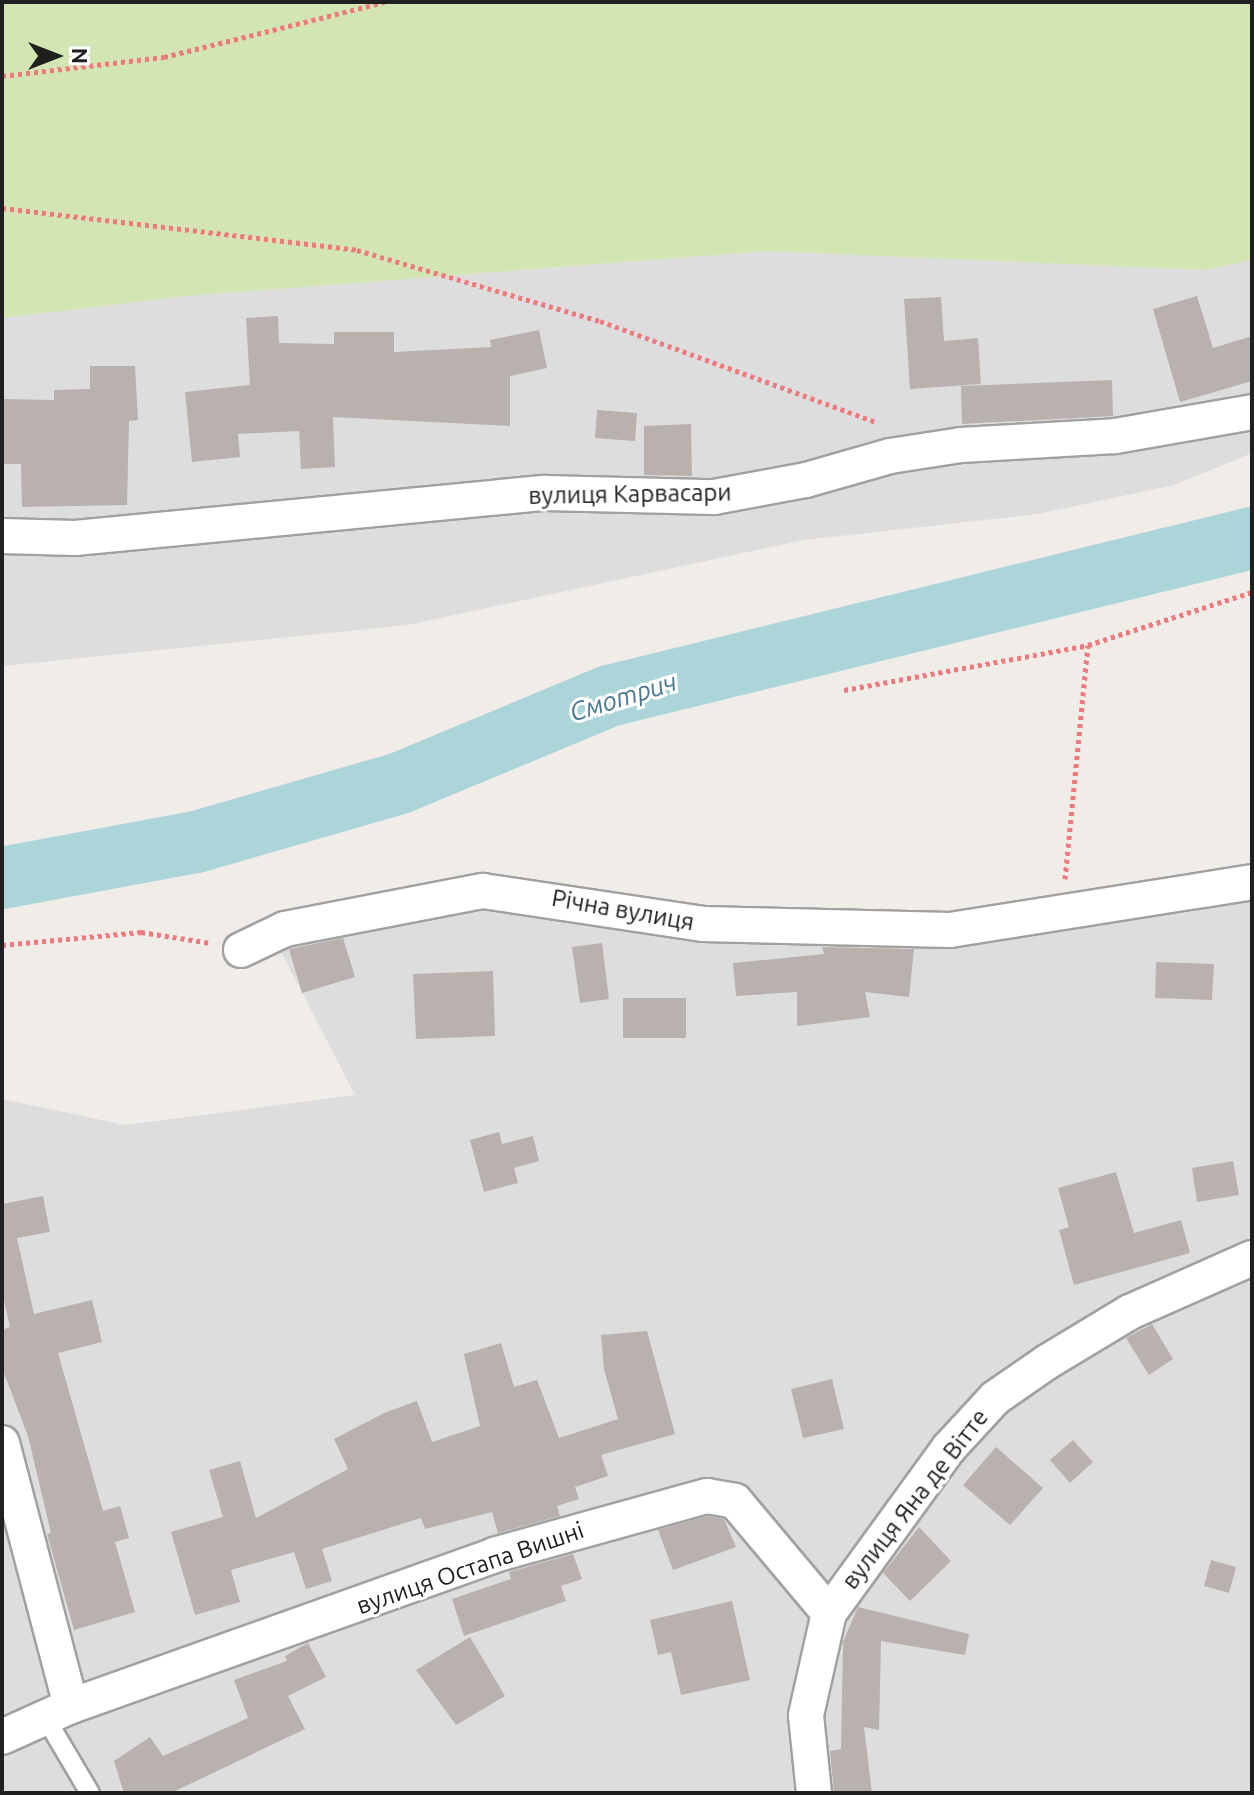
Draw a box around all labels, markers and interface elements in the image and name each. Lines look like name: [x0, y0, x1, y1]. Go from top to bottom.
north arrow: [16, 16, 96, 96]
text: N: [68, 48, 93, 64]
street label: вулиця Карвасари: [528, 478, 732, 510]
water label: Смотрич: [566, 666, 680, 728]
street label: Річна вулиця: [550, 883, 696, 937]
street label: вулиця Яна де Вітте: [836, 1403, 994, 1595]
street label: вулиця Остапа Вишні: [353, 1516, 587, 1620]

